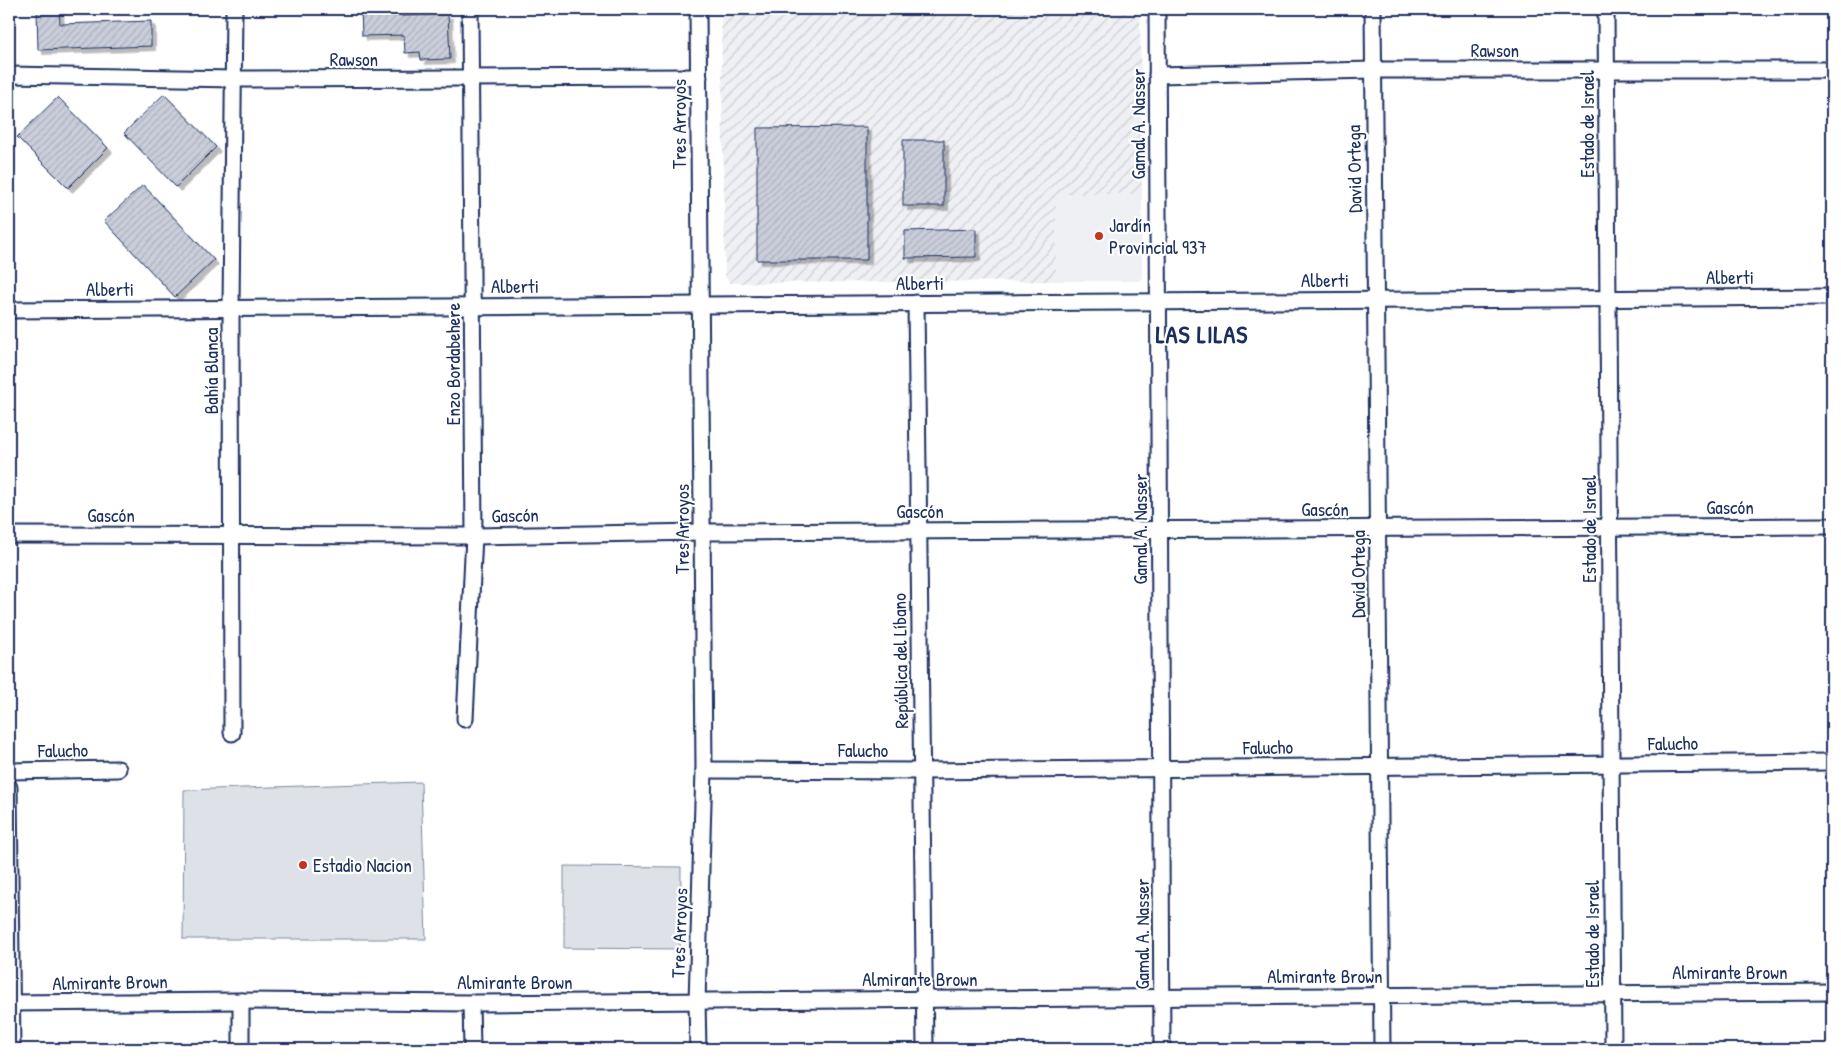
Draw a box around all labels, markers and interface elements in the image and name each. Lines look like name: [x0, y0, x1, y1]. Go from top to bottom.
street label: Rawson: [1471, 37, 1519, 63]
street label: Rawson: [330, 46, 378, 72]
street label: Gamal A. Nasser: [1125, 68, 1151, 180]
street label: Estado de Israel: [1574, 69, 1600, 178]
street label: Tres Arroyos: [666, 79, 692, 169]
street label: David Ortega: [1340, 124, 1368, 213]
place label: Jardín Provincial 937: [1109, 212, 1207, 260]
marker: Jardín Provincial 937: [1093, 230, 1105, 242]
street label: Alberti: [1706, 264, 1754, 290]
street label: Alberti: [1301, 267, 1349, 293]
street label: Alberti: [896, 270, 944, 296]
street label: Alberti: [491, 273, 539, 299]
street label: Alberti: [86, 276, 134, 302]
street label: Enzo Bordabehere: [440, 302, 466, 425]
district label: LAS LILAS: [1156, 318, 1248, 350]
street label: Bahía Blanca: [198, 327, 224, 414]
street label: Gamal A. Nasser: [1127, 473, 1153, 585]
street label: Estado de Israel: [1576, 474, 1602, 583]
street label: Tres Arroyos: [669, 484, 695, 574]
street label: Gascón: [1706, 494, 1754, 520]
street label: Gascón: [1301, 496, 1349, 522]
street label: Gascón: [896, 498, 944, 524]
street label: Gascón: [87, 502, 135, 528]
street label: Gascón: [491, 502, 539, 528]
street label: David Ortega: [1345, 529, 1371, 618]
street label: República del Líbano: [886, 593, 914, 729]
street label: Falucho: [1647, 730, 1699, 756]
street label: Falucho: [1242, 734, 1294, 760]
street label: Falucho: [37, 737, 89, 763]
street label: Falucho: [837, 737, 888, 763]
place label: Estadio Nacion: [313, 852, 412, 878]
marker: Estadio Nacion: [297, 859, 309, 871]
street label: Gamal A. Nasser: [1129, 878, 1155, 990]
street label: Estado de Israel: [1579, 879, 1605, 988]
street label: Tres Arroyos: [664, 888, 694, 978]
street label: Almirante Brown: [1672, 959, 1788, 985]
street label: Almirante Brown: [1267, 963, 1383, 989]
street label: Almirante Brown: [862, 966, 978, 992]
street label: Almirante Brown: [52, 968, 168, 996]
street label: Almirante Brown: [457, 969, 573, 995]

